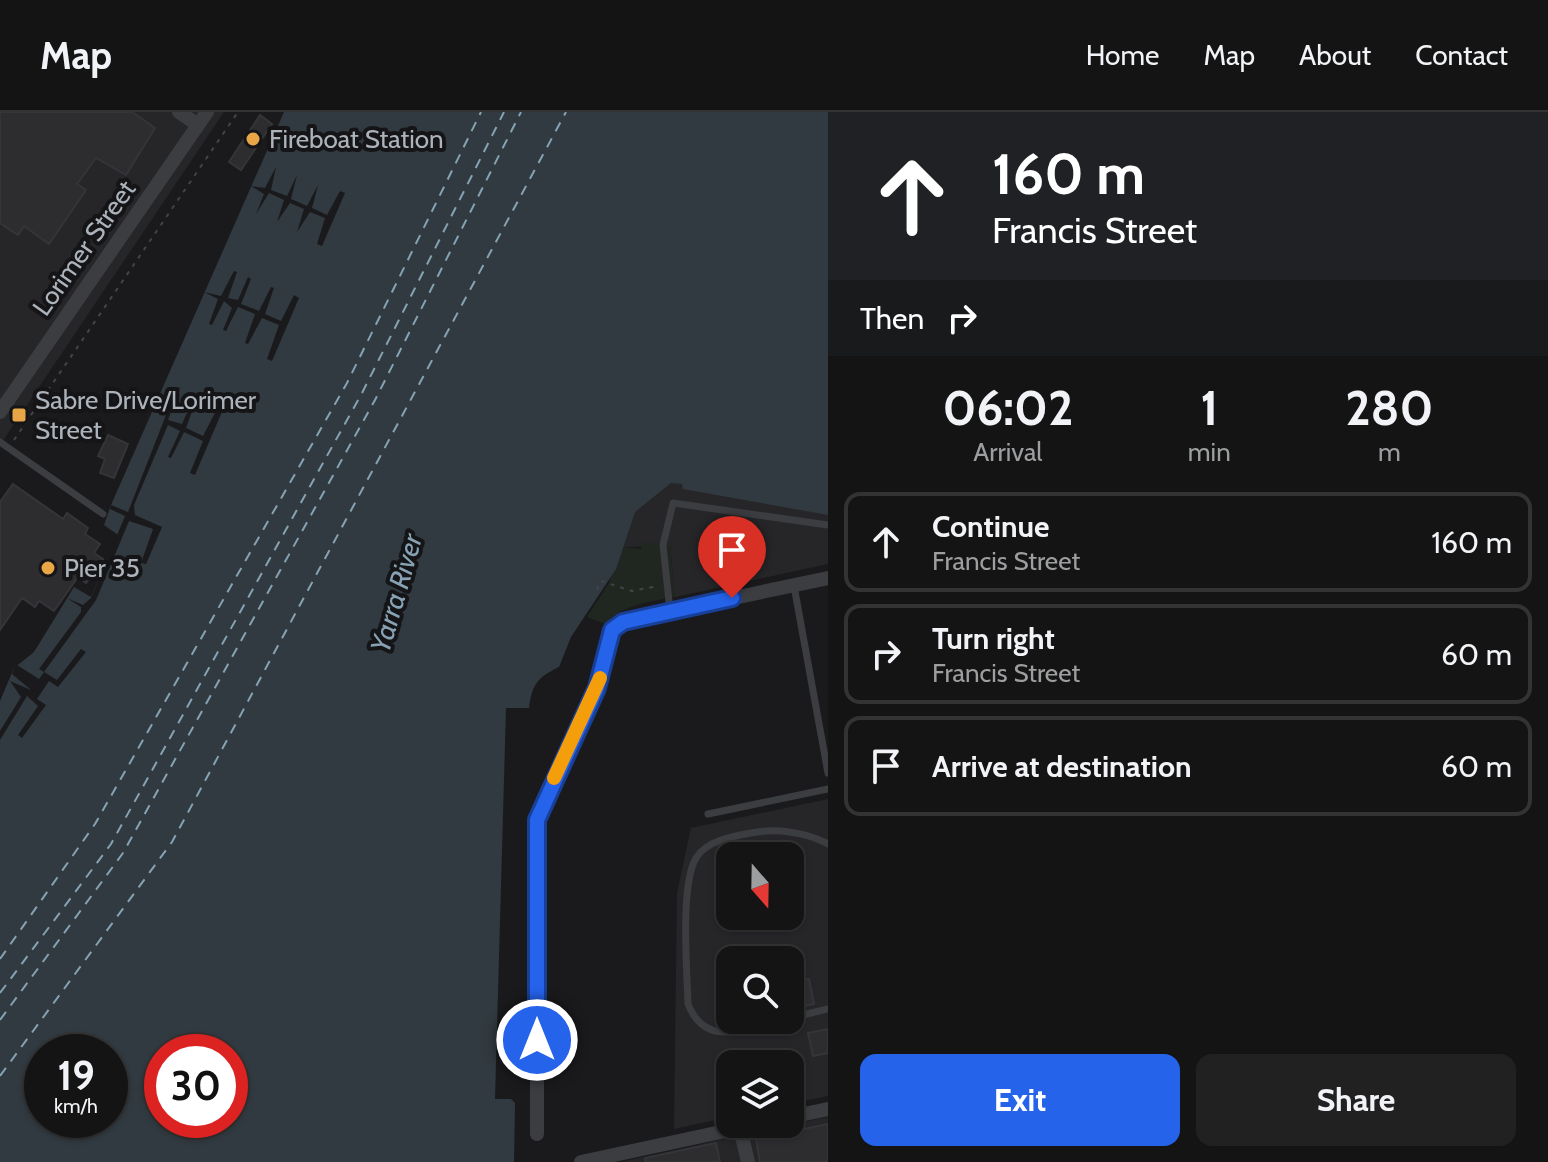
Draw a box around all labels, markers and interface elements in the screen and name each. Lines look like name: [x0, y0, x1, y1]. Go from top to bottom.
text: Map: [40, 32, 112, 79]
text: Home: [1086, 38, 1159, 72]
text: Map: [1203, 38, 1255, 72]
text: About: [1299, 38, 1371, 72]
text: Contact: [1415, 38, 1508, 72]
place label: Fireboat Station: [269, 123, 444, 155]
marker: Fireboat Station: [244, 130, 262, 148]
text: 160 m: [992, 140, 1145, 208]
icon: ahead: [860, 144, 964, 248]
street label: Lorimer Street: [26, 174, 142, 322]
text: Francis Street: [992, 208, 1197, 252]
icon: right: [940, 296, 984, 340]
text: Then: [860, 300, 924, 337]
text: 06:02: [943, 379, 1073, 437]
text: 1: [1200, 379, 1218, 437]
text: 280: [1345, 379, 1433, 437]
place label: Sabre Drive/Lorimer Street: [35, 384, 257, 446]
marker: Sabre Drive/Lorimer Street: [10, 406, 28, 424]
text: Arrival: [973, 436, 1043, 468]
text: min: [1188, 436, 1231, 468]
text: m: [1378, 436, 1401, 468]
text: Continue: [932, 508, 1049, 545]
pin: [698, 516, 766, 598]
icon: ahead: [864, 520, 908, 564]
text: 160 m: [1431, 524, 1512, 561]
icon: arrive: [710, 528, 754, 572]
water label: Yarra River: [363, 529, 429, 656]
text: Francis Street: [932, 545, 1080, 577]
place label: Pier 35: [64, 552, 140, 584]
marker: Pier 35: [39, 559, 57, 577]
text: Turn right: [932, 620, 1055, 657]
icon: right: [864, 632, 908, 676]
text: 60 m: [1441, 636, 1512, 673]
text: Francis Street: [932, 657, 1080, 689]
icon: arrive: [864, 744, 908, 788]
text: Arrive at destination: [932, 748, 1192, 785]
text: 60 m: [1441, 748, 1512, 785]
north arrow: [716, 842, 804, 930]
map controls: [716, 842, 804, 1138]
button: search: [716, 946, 804, 1034]
position arrow: [495, 998, 579, 1082]
speed limit sign: 30: [144, 1034, 248, 1138]
button: layers: [716, 1050, 804, 1138]
text: 19: [57, 1051, 95, 1100]
button: Exit: [860, 1054, 1180, 1146]
button: Share: [1196, 1054, 1516, 1146]
text: km/h: [54, 1094, 98, 1118]

